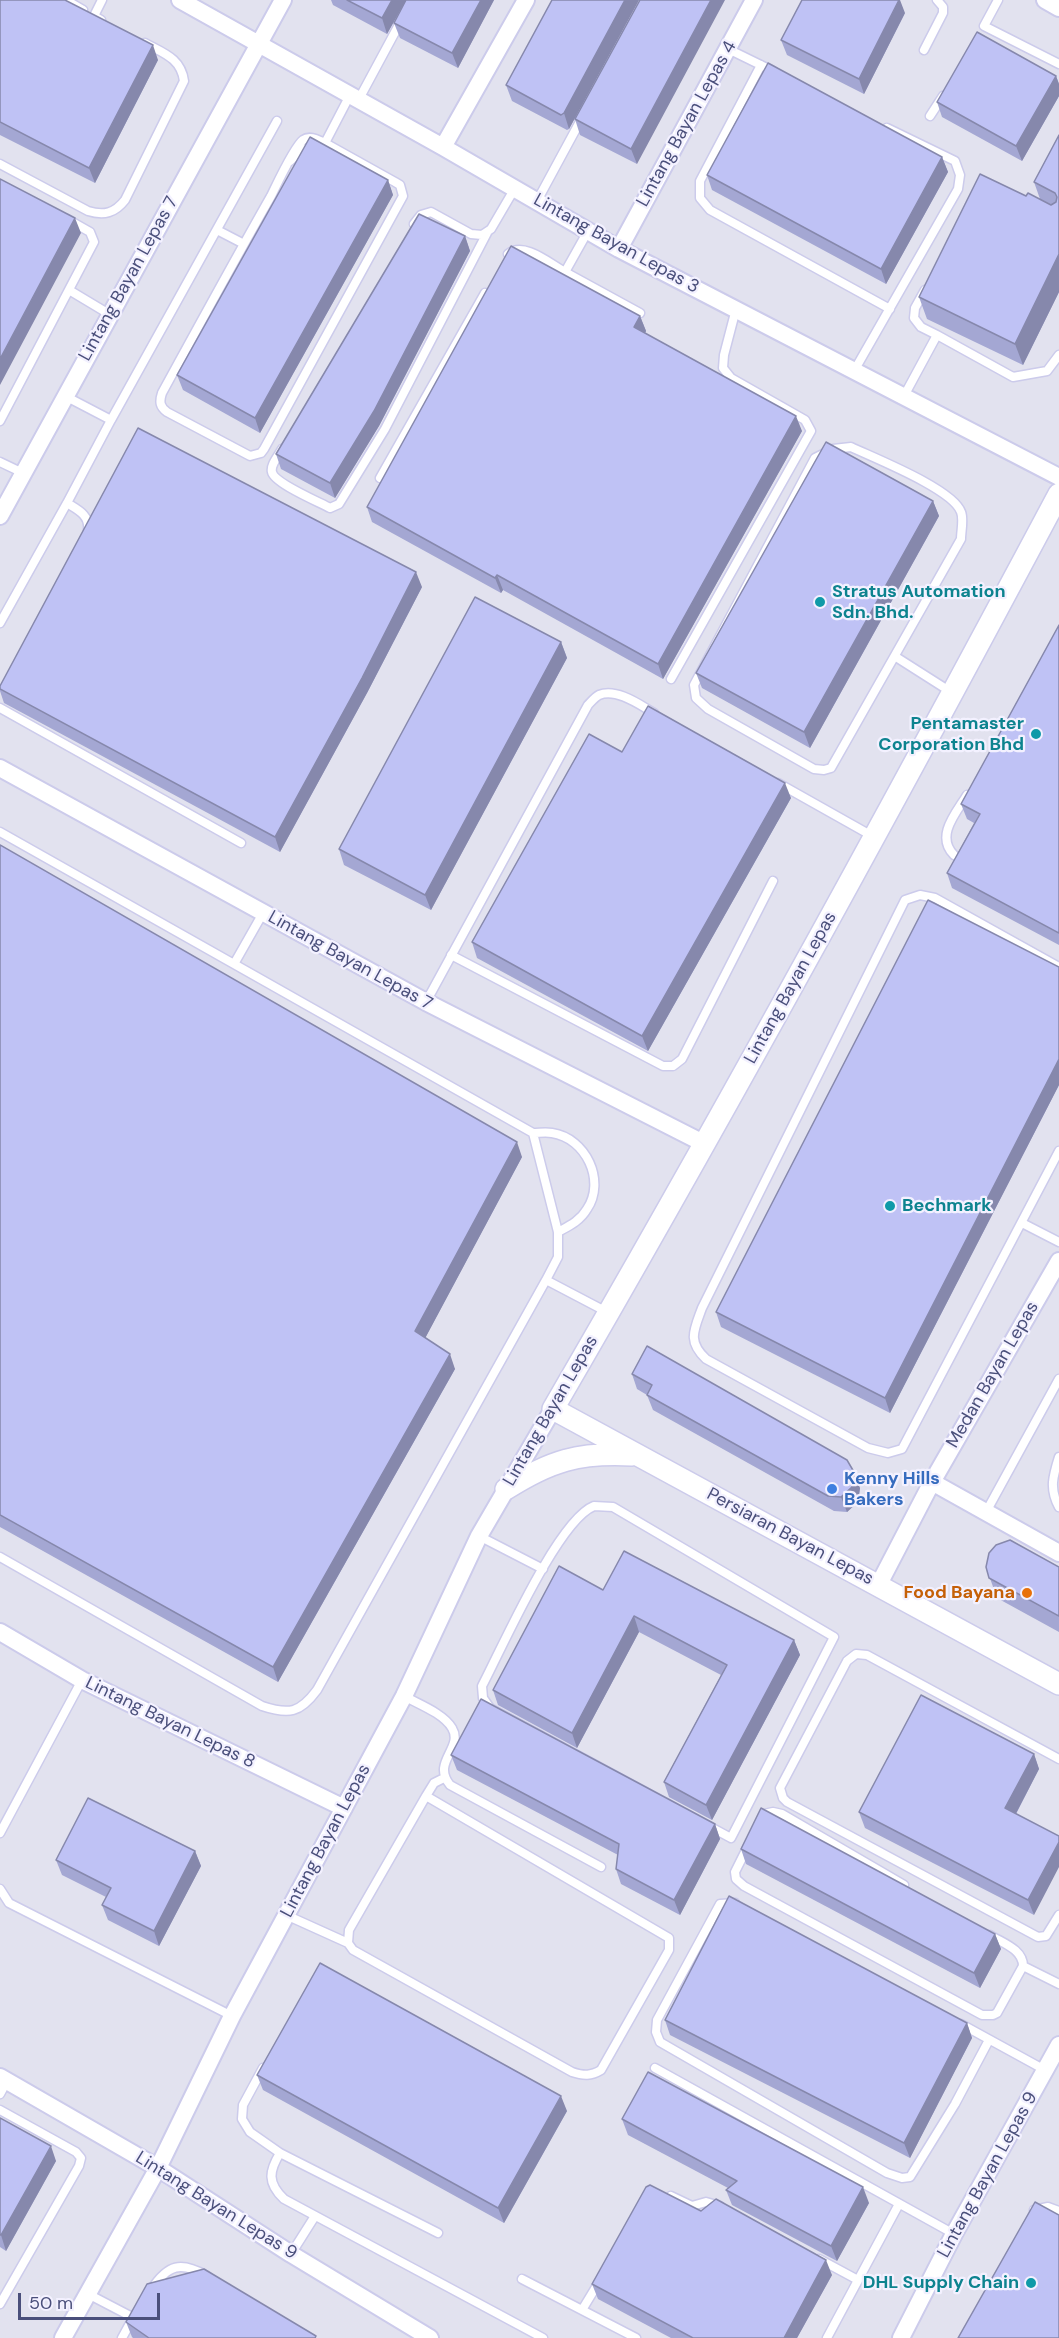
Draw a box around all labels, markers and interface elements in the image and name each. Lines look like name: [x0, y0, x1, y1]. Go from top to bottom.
street label: Lintang Bayan Lepas 4: [632, 37, 742, 211]
street label: Lintang Bayan Lepas 3: [530, 190, 702, 298]
street label: Lintang Bayan Lepas 7: [75, 193, 183, 365]
place label: Stratus Automation Sdn. Bhd.: [832, 581, 1006, 624]
marker: Stratus Automation Sdn. Bhd.: [813, 595, 827, 609]
place label: Pentamaster Corporation Bhd: [878, 713, 1024, 756]
marker: Pentamaster Corporation Bhd: [1029, 727, 1043, 741]
street label: Lintang Bayan Lepas 7: [264, 907, 436, 1015]
street label: Lintang Bayan Lepas: [740, 908, 842, 1068]
place label: Bechmark: [902, 1195, 992, 1217]
marker: Bechmark: [883, 1199, 897, 1213]
street label: Medan Bayan Lepas: [942, 1298, 1044, 1452]
street label: Lintang Bayan Lepas: [499, 1332, 603, 1490]
place label: Kenny Hills Bakers: [844, 1468, 940, 1510]
marker: Kenny Hills Bakers: [825, 1482, 839, 1496]
street label: Persiaran Bayan Lepas: [703, 1484, 877, 1590]
place label: Food Bayana: [903, 1582, 1015, 1604]
marker: Food Bayana: [1020, 1586, 1034, 1600]
street label: Lintang Bayan Lepas 8: [82, 1673, 258, 1773]
street label: Lintang Bayan Lepas: [276, 1761, 376, 1921]
street label: Lintang Bayan Lepas 9: [933, 2088, 1043, 2262]
street label: Lintang Bayan Lepas 9: [131, 2147, 301, 2265]
place label: DHL Supply Chain: [863, 2272, 1019, 2294]
marker: DHL Supply Chain: [1024, 2276, 1038, 2290]
scale bar: [21, 2281, 164, 2319]
text: 50 m: [29, 2291, 73, 2315]

